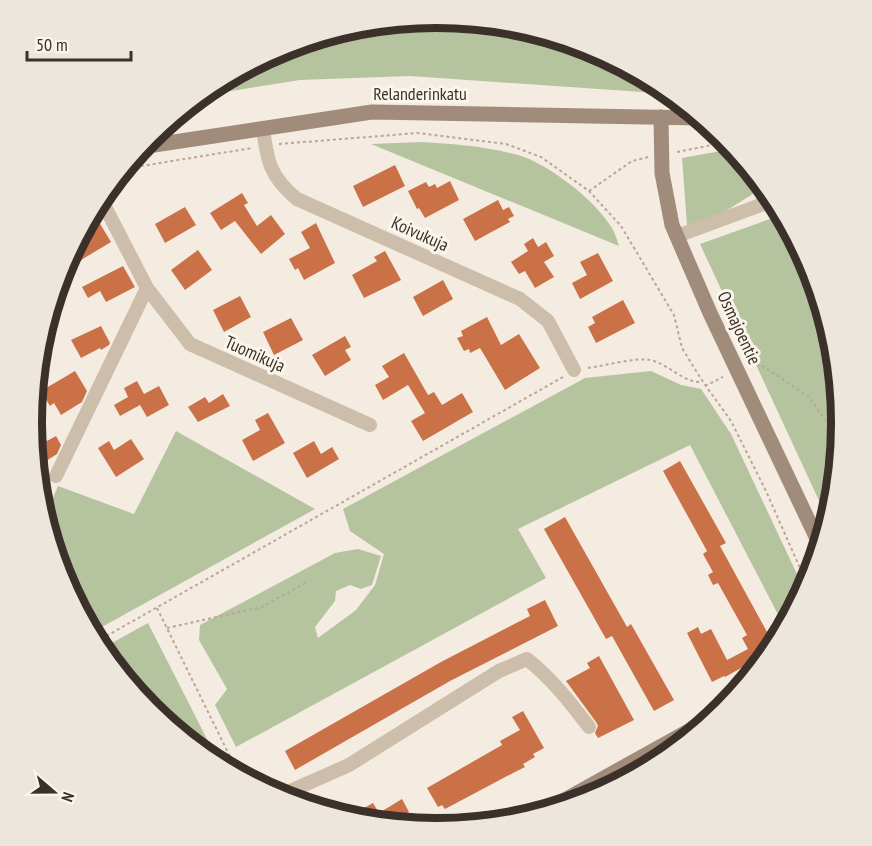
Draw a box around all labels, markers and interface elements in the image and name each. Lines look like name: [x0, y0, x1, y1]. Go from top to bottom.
scale bar: [27, 24, 130, 62]
text: 50 m: [36, 33, 68, 56]
street label: Relanderinkatu: [373, 82, 467, 105]
street label: Koivukuja: [388, 211, 453, 256]
street label: Osmajoentie: [713, 288, 766, 368]
street label: Tuomikuja: [221, 330, 289, 377]
north arrow: [24, 762, 84, 822]
text: N: [57, 790, 79, 805]

